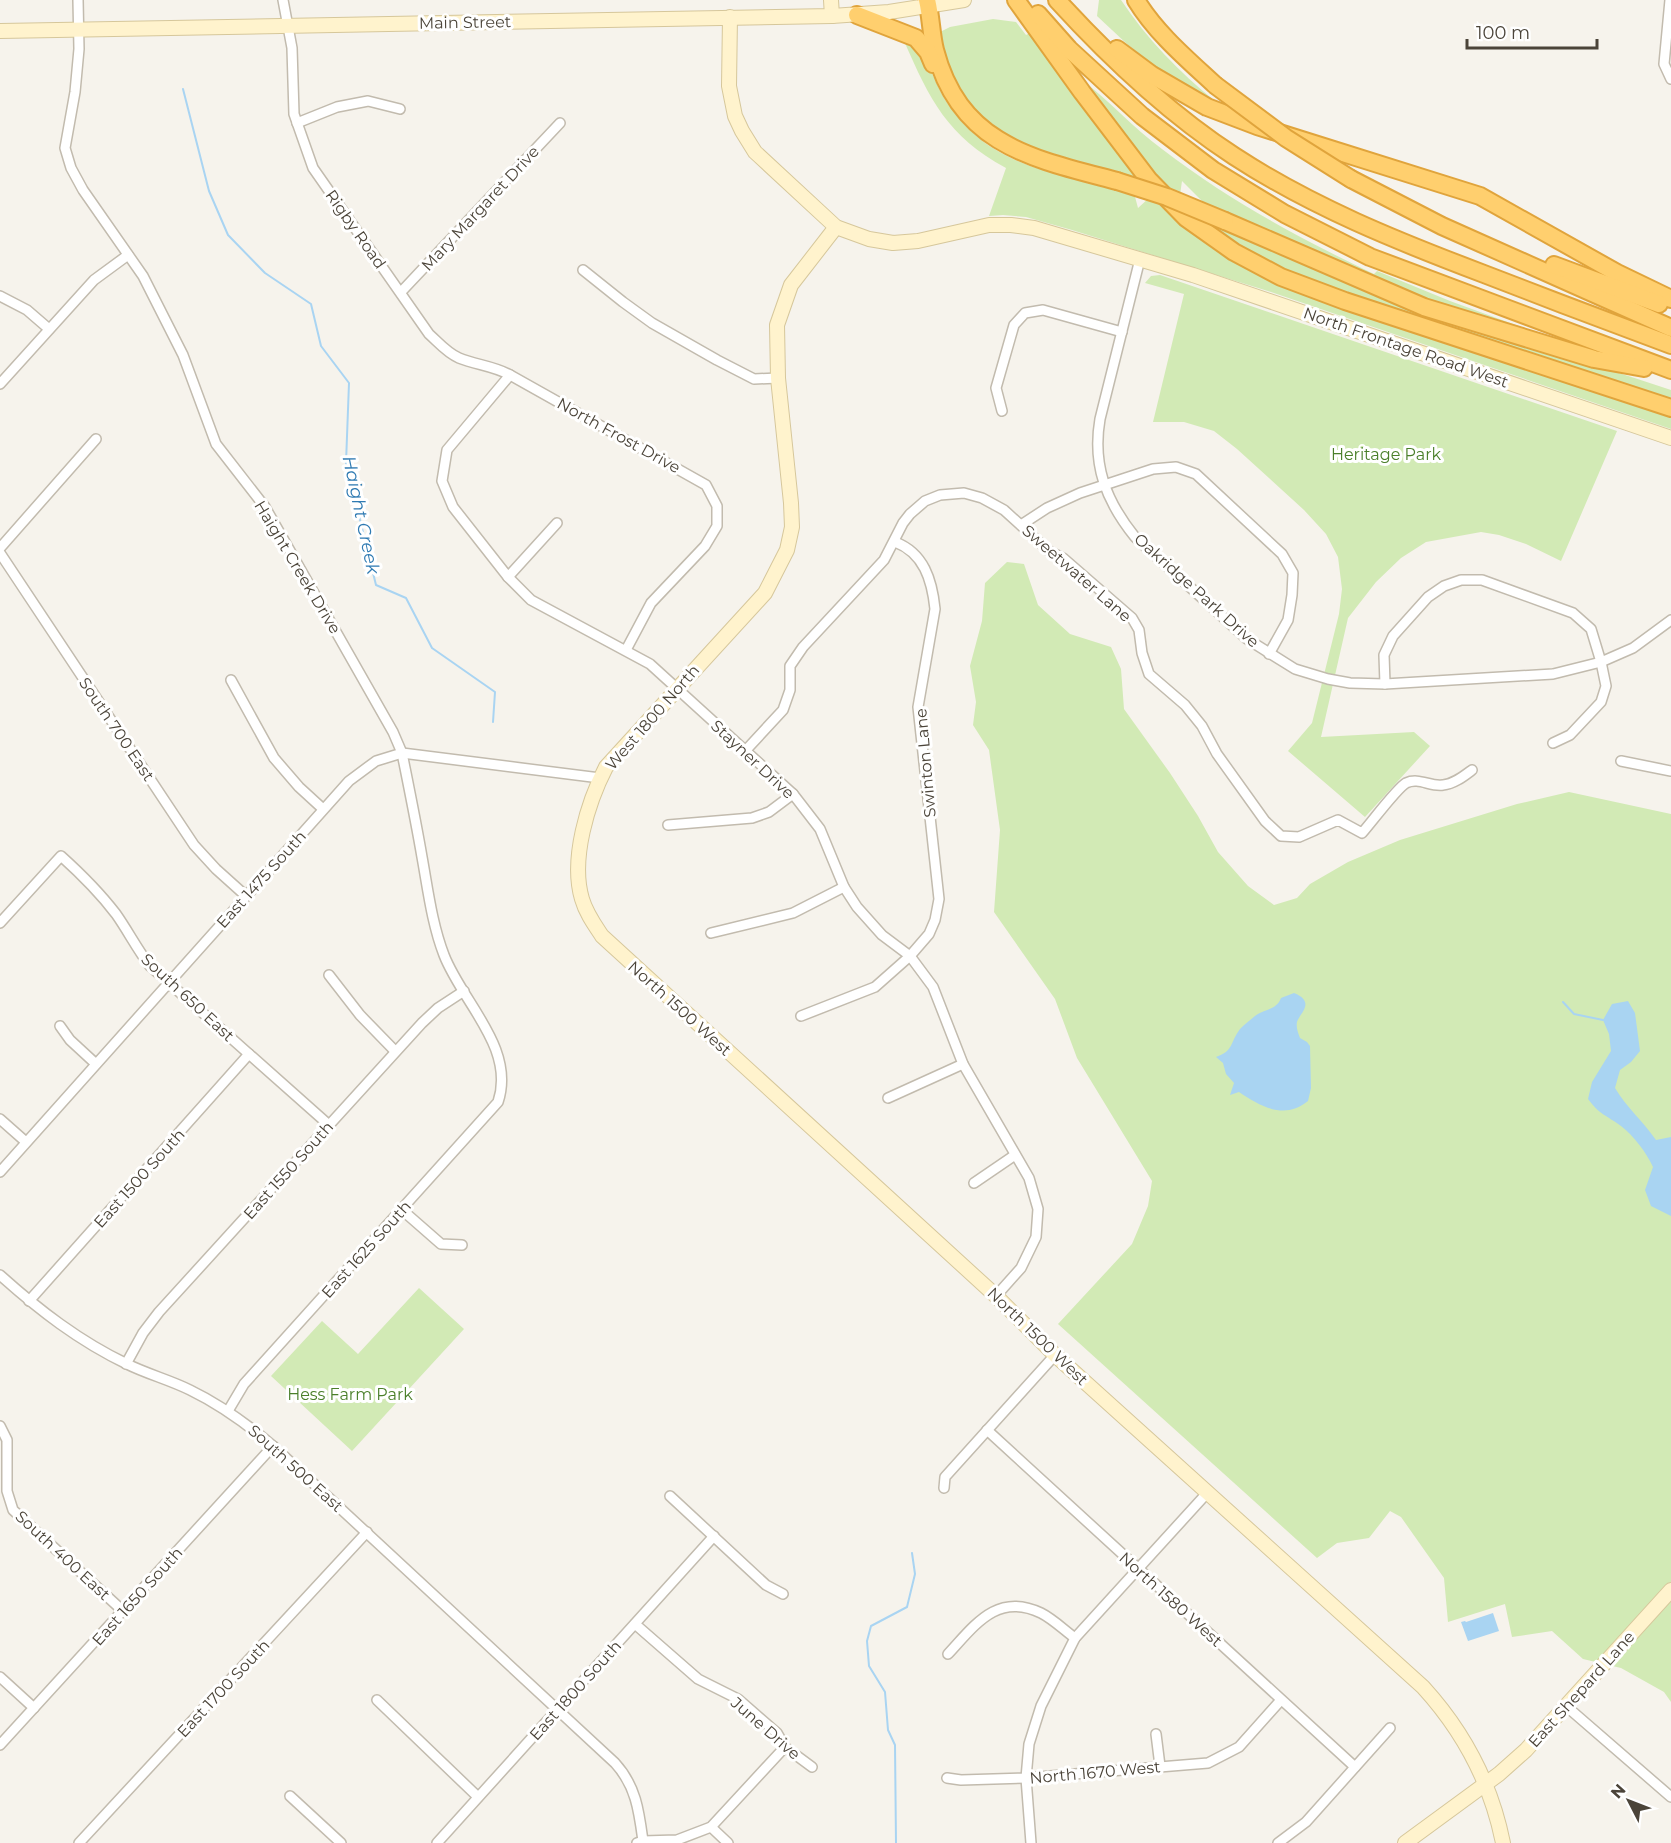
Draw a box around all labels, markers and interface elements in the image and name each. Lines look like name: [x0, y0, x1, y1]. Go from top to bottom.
street label: Main Street: [419, 12, 512, 33]
scale bar: [1467, 12, 1598, 50]
text: 100 m: [1476, 22, 1530, 44]
street label: Mary Margaret Drive: [418, 142, 543, 275]
street label: Rigby Road: [321, 186, 390, 272]
street label: North Frontage Road West: [1301, 303, 1511, 392]
street label: North Frost Drive: [554, 394, 684, 477]
park label: Heritage Park: [1331, 445, 1441, 464]
water label: Haight Creek: [338, 454, 385, 578]
street label: Haight Creek Drive: [250, 497, 345, 637]
street label: Sweetwater Lane: [1018, 521, 1135, 626]
street label: Oakridge Park Drive: [1130, 529, 1263, 651]
street label: West 1800 North: [601, 661, 703, 774]
street label: South 700 East: [75, 674, 159, 785]
street label: Swinton Lane: [911, 708, 940, 818]
street label: Stayner Drive: [707, 716, 798, 803]
street label: East 1475 South: [213, 827, 310, 932]
street label: South 650 East: [137, 949, 238, 1046]
street label: North 1500 West: [624, 957, 736, 1060]
street label: East 1550 South: [239, 1118, 337, 1223]
street label: East 1500 South: [90, 1125, 189, 1232]
street label: East 1625 South: [318, 1197, 415, 1302]
street label: North 1500 West: [983, 1284, 1092, 1389]
park label: Hess Farm Park: [287, 1385, 413, 1404]
street label: South 500 East: [244, 1421, 347, 1516]
street label: South 400 East: [11, 1507, 114, 1604]
street label: East 1650 South: [88, 1543, 187, 1649]
street label: North 1580 West: [1115, 1548, 1226, 1651]
street label: East Shepard Lane: [1524, 1627, 1639, 1751]
street label: East 1700 South: [173, 1636, 274, 1741]
street label: East 1800 South: [526, 1636, 625, 1744]
street label: June Drive: [726, 1693, 804, 1764]
street label: North 1670 West: [1029, 1757, 1162, 1788]
north arrow: [1599, 1771, 1659, 1831]
text: N: [1607, 1780, 1630, 1802]

